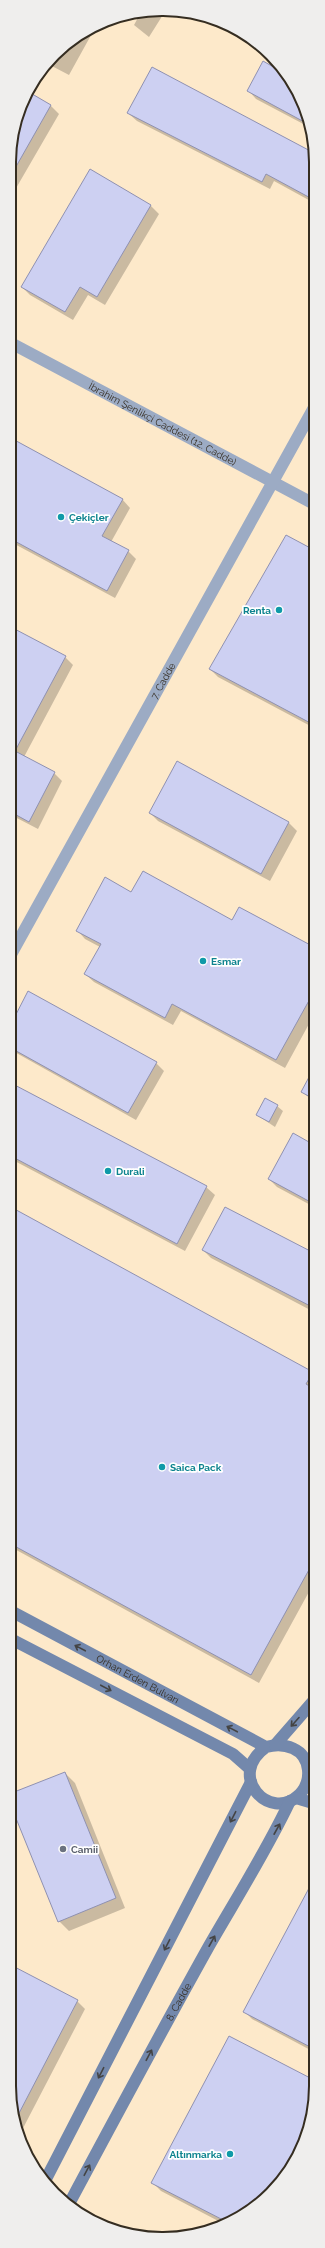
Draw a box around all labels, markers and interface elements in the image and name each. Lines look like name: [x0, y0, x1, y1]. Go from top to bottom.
street label: İbrahim Şenlikçi Caddesi (12. Cadde): [87, 380, 239, 467]
marker: Çekiçler: [56, 512, 66, 522]
place label: Çekiçler: [69, 512, 109, 523]
place label: Renta: [243, 605, 271, 616]
marker: Renta: [274, 605, 284, 615]
street label: 7. Cadde: [148, 661, 177, 701]
marker: Esmar: [198, 956, 208, 966]
place label: Esmar: [211, 956, 241, 967]
marker: Durali: [103, 1166, 113, 1176]
place label: Durali: [116, 1166, 145, 1177]
marker: Saica Pack: [157, 1462, 167, 1472]
place label: Saica Pack: [170, 1462, 222, 1473]
one-way arrow: [74, 1643, 86, 1651]
street label: Orhan Erden Bulvarı: [95, 1652, 181, 1705]
one-way arrow: [100, 1685, 112, 1692]
one-way arrow: [291, 1716, 300, 1727]
one-way arrow: [226, 1725, 238, 1732]
one-way arrow: [229, 1811, 236, 1823]
one-way arrow: [273, 1823, 281, 1835]
marker: Camii: [58, 1844, 68, 1854]
place label: Camii: [71, 1844, 98, 1855]
one-way arrow: [208, 1936, 216, 1948]
one-way arrow: [163, 1939, 170, 1951]
street label: 8. Cadde: [163, 1981, 193, 2022]
one-way arrow: [146, 2049, 153, 2061]
one-way arrow: [97, 2067, 104, 2079]
place label: Altınmarka: [170, 2149, 222, 2160]
marker: Altınmarka: [225, 2149, 235, 2159]
one-way arrow: [84, 2164, 92, 2176]

